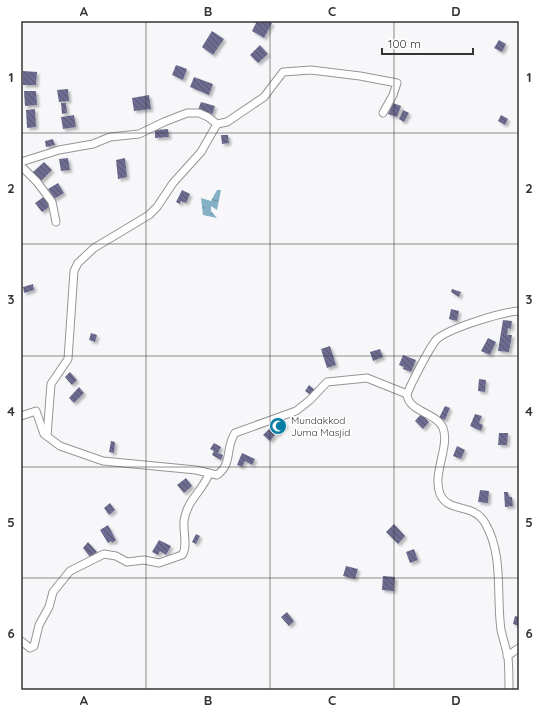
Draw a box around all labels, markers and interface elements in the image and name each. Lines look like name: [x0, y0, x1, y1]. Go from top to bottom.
text: A: [80, 3, 89, 19]
text: B: [204, 3, 212, 19]
text: C: [328, 3, 336, 19]
text: D: [451, 3, 461, 19]
scale bar: [382, 30, 473, 56]
text: 100 m: [388, 36, 421, 51]
text: 1: [8, 69, 14, 85]
text: 1: [526, 69, 532, 85]
text: 2: [7, 180, 15, 196]
text: 2: [525, 180, 533, 196]
text: 3: [8, 291, 15, 307]
text: 3: [526, 291, 533, 307]
text: 4: [7, 403, 15, 419]
text: 4: [525, 403, 533, 419]
place label: Mundakkod Juma Masjid: [291, 414, 350, 439]
mosque icon: Mundakkod Juma Masjid: [268, 416, 288, 436]
text: 5: [7, 514, 15, 530]
text: 5: [525, 514, 533, 530]
text: 6: [7, 625, 15, 641]
text: 6: [525, 625, 533, 641]
text: A: [80, 692, 89, 708]
text: B: [204, 692, 212, 708]
text: C: [328, 692, 336, 708]
text: D: [451, 692, 461, 708]

